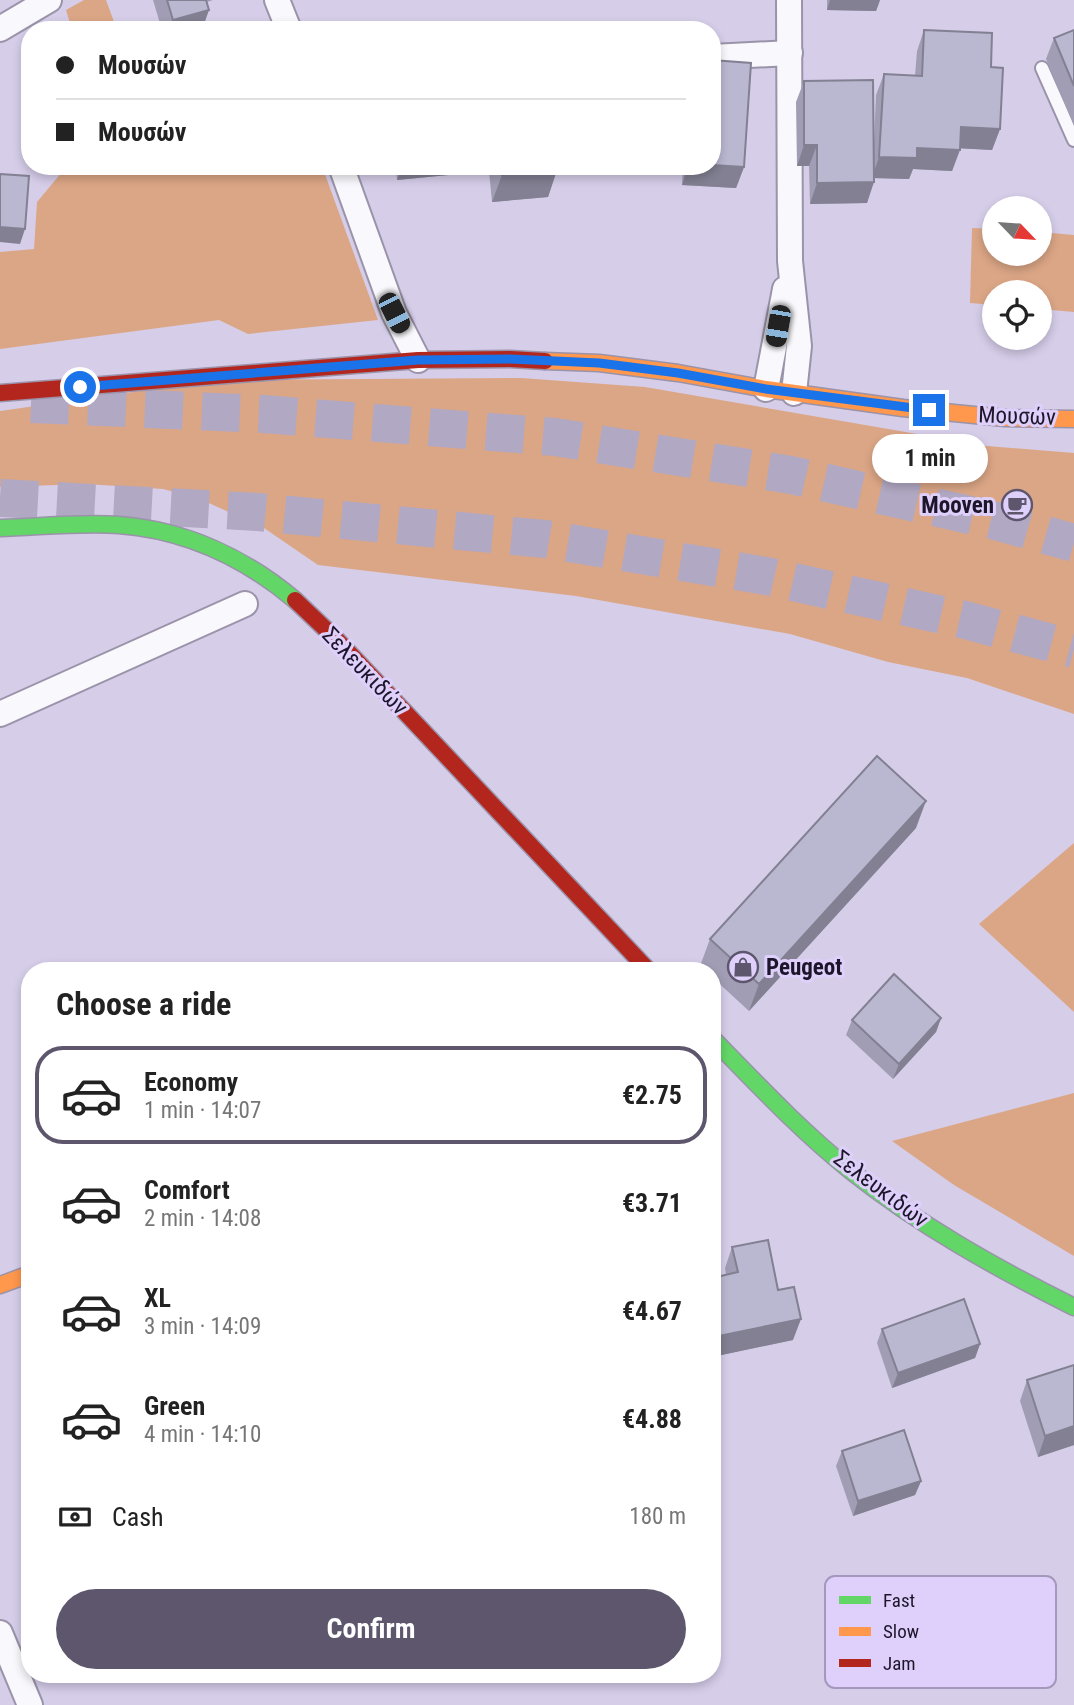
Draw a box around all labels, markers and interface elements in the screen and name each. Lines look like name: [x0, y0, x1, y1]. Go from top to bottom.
text: Μουσών: [98, 50, 186, 80]
text: Μουσών: [98, 117, 186, 147]
north arrow: [982, 196, 1052, 266]
map controls: [982, 196, 1052, 350]
button: locate: [982, 280, 1052, 350]
car: [376, 290, 413, 336]
car: [765, 303, 792, 349]
route start: [64, 371, 96, 403]
route end: [913, 394, 945, 426]
street label: Μουσών: [978, 401, 1056, 431]
callout: 1 min: [871, 434, 987, 484]
text: 1 min: [904, 445, 956, 472]
cafe icon: Mooven: [1000, 488, 1034, 522]
place label: Mooven: [921, 492, 994, 519]
street label: Σελευκιδών: [317, 622, 413, 721]
shop icon: Peugeot: [726, 950, 760, 984]
place label: Peugeot: [766, 954, 842, 981]
text: Choose a ride: [56, 985, 231, 1023]
icon: car: [60, 1064, 123, 1127]
text: Economy: [144, 1067, 238, 1097]
text: €2.75: [622, 1080, 682, 1110]
text: 1 min · 14:07: [144, 1097, 261, 1124]
street label: Σελευκιδών: [828, 1145, 934, 1233]
icon: car: [60, 1172, 123, 1235]
text: Comfort: [144, 1175, 230, 1205]
text: €3.71: [622, 1188, 682, 1218]
text: 2 min · 14:08: [144, 1205, 261, 1232]
icon: car: [60, 1280, 123, 1343]
text: XL: [144, 1283, 171, 1313]
text: €4.67: [622, 1296, 682, 1326]
text: 3 min · 14:09: [144, 1313, 261, 1340]
icon: car: [60, 1388, 123, 1451]
text: Green: [144, 1391, 205, 1421]
text: €4.88: [622, 1404, 682, 1434]
text: 4 min · 14:10: [144, 1421, 261, 1448]
icon: cash: [56, 1498, 94, 1536]
text: Cash: [112, 1502, 164, 1532]
text: 180 m: [629, 1503, 686, 1530]
legend: [825, 1576, 1056, 1688]
button: Confirm: [56, 1589, 686, 1669]
text: Fast: [883, 1589, 915, 1612]
text: Slow: [883, 1620, 919, 1643]
text: Jam: [883, 1652, 916, 1675]

